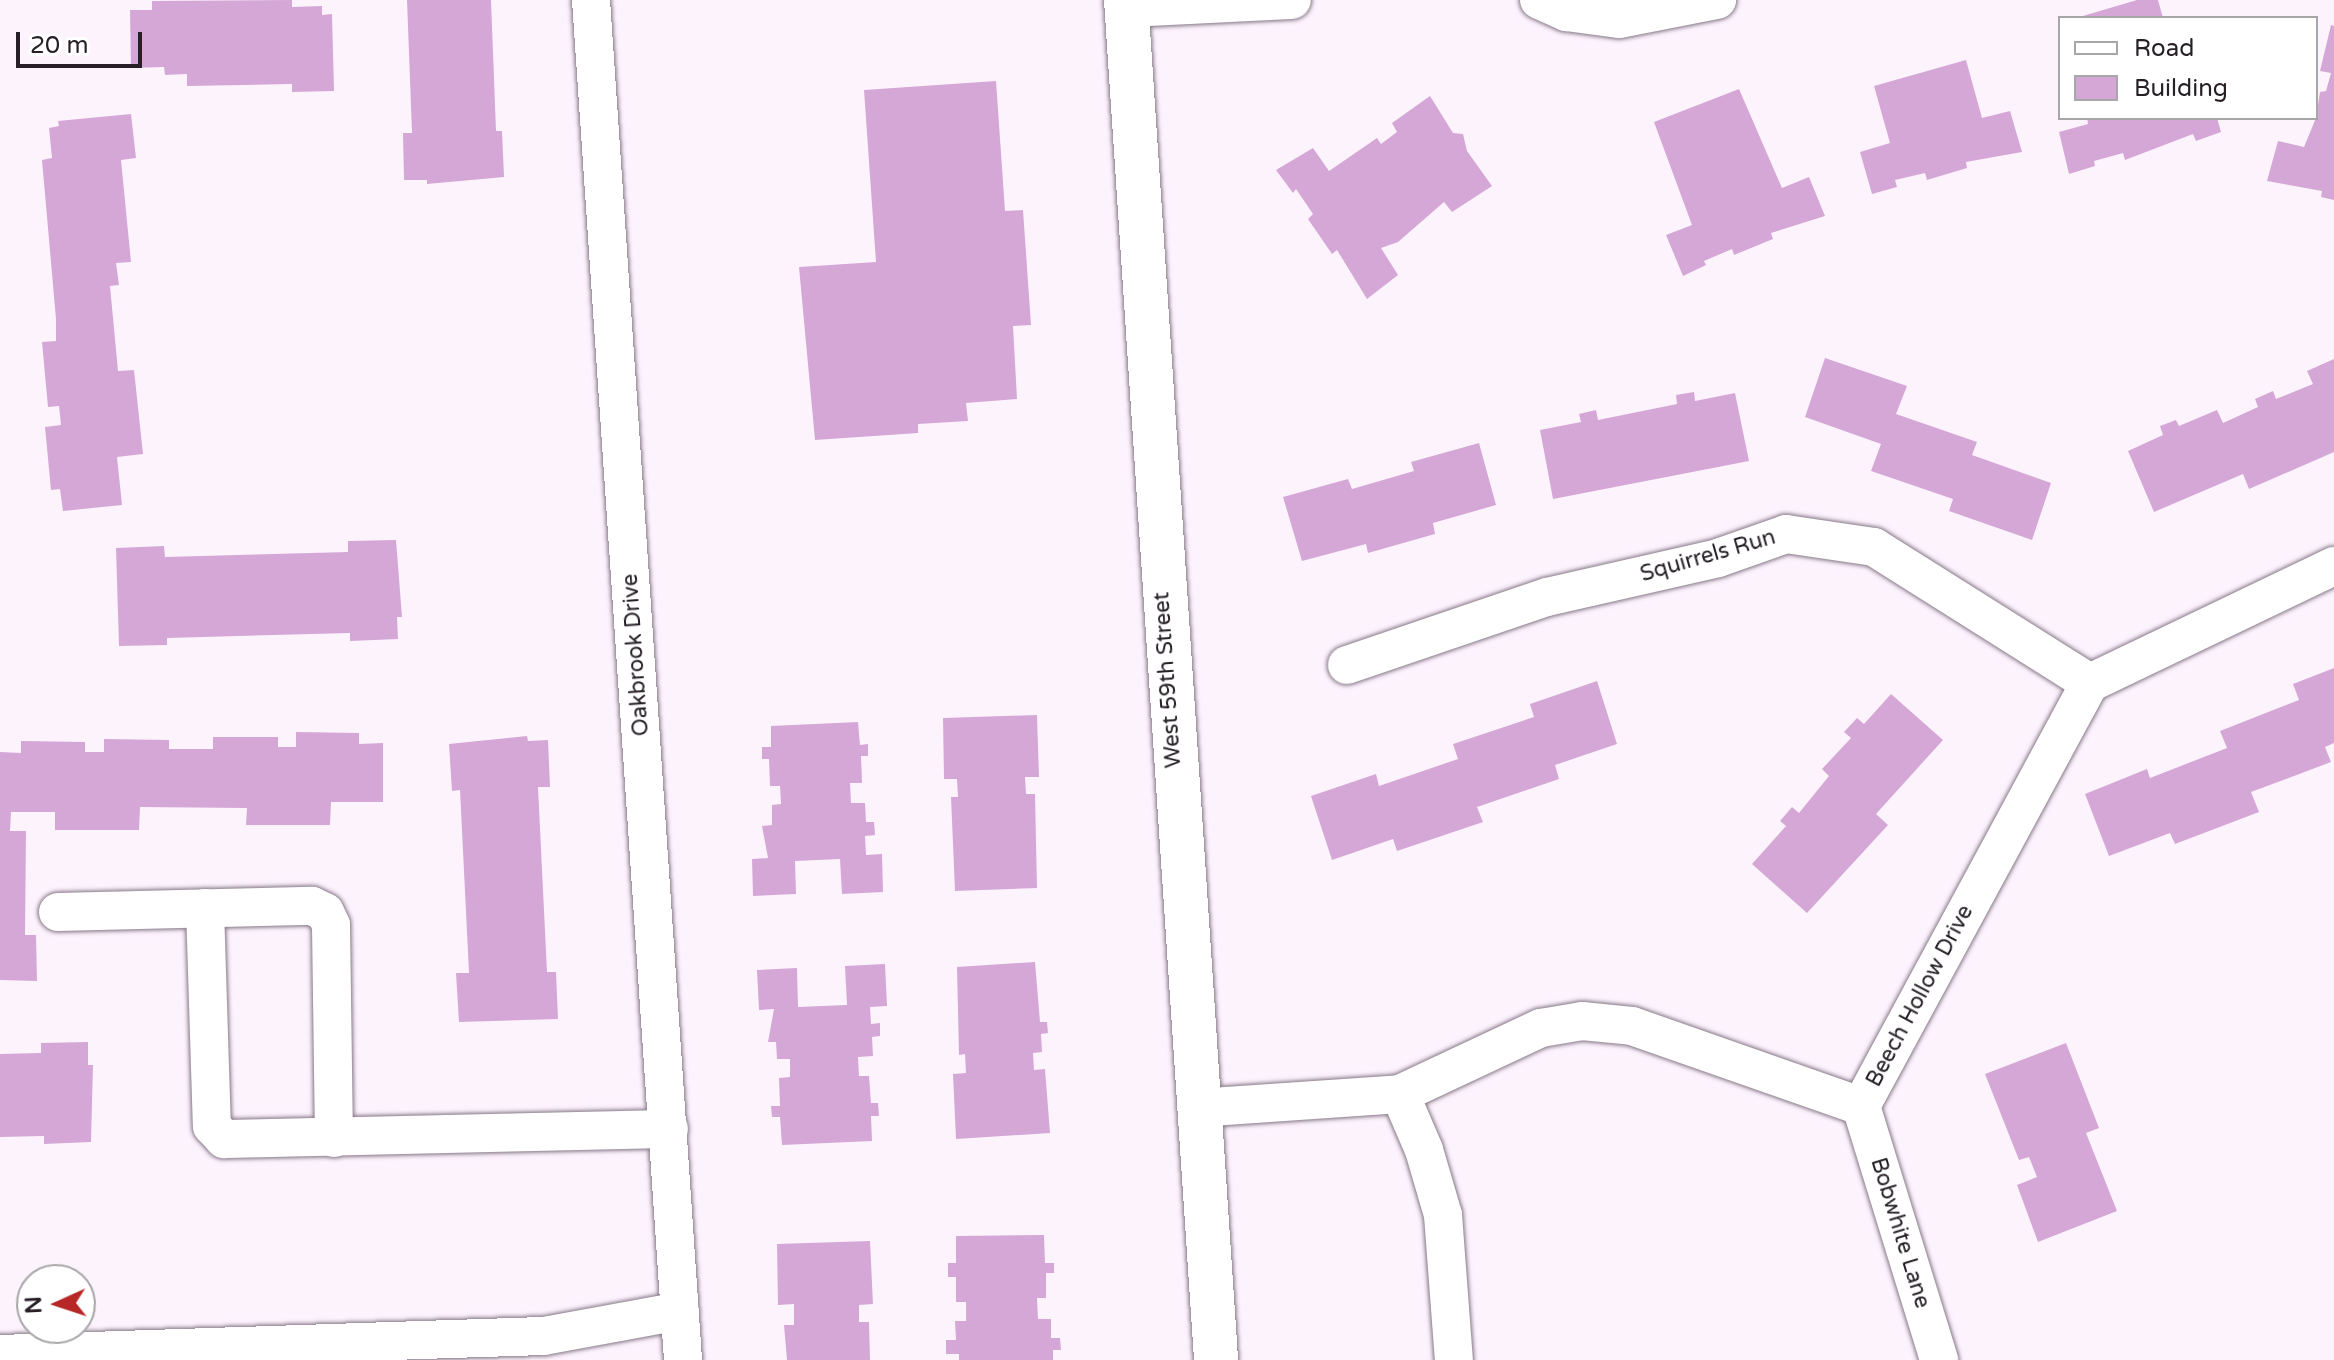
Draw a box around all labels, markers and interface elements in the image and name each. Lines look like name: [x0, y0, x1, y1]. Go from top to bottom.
scale bar: [20, 16, 146, 66]
legend: [2058, 16, 2318, 120]
text: 20 m: [30, 31, 88, 60]
text: Road: [2134, 34, 2194, 63]
text: Building: [2134, 74, 2228, 103]
street label: Squirrels Run: [1637, 524, 1779, 588]
street label: Oakbrook Drive: [617, 573, 655, 737]
street label: West 59th Street: [1149, 591, 1187, 769]
street label: Beech Hollow Drive: [1861, 901, 1979, 1091]
street label: Bobwhite Lane: [1865, 1155, 1935, 1311]
north arrow: [16, 1264, 96, 1344]
text: N: [21, 1296, 47, 1315]

